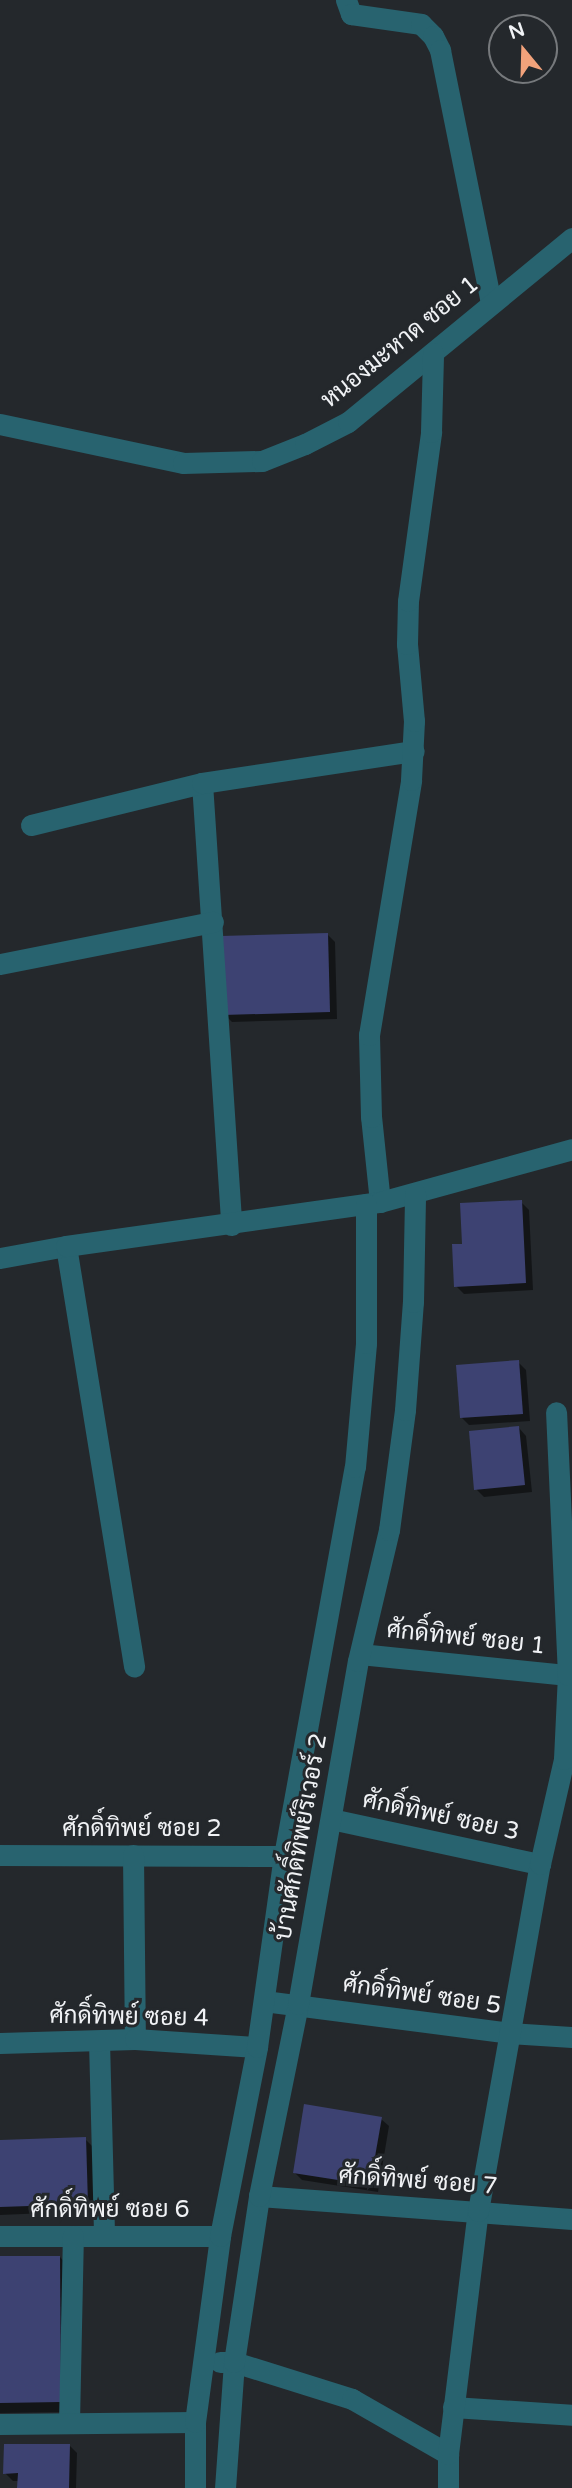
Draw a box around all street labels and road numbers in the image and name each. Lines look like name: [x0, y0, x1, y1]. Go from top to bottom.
street label: หนองมะหาด ซอย 1: [315, 270, 485, 414]
street label: ศักดิ์ทิพย์ ซอย 1: [385, 1615, 547, 1661]
street label: บ้านศักดิ์ทิพย์ริเวอร์ 2: [269, 1731, 333, 1943]
street label: ศักดิ์ทิพย์ ซอย 3: [360, 1785, 522, 1847]
street label: ศักดิ์ทิพย์ ซอย 2: [62, 1815, 222, 1843]
street label: ศักดิ์ทิพย์ ซอย 5: [341, 1970, 503, 2020]
street label: ศักดิ์ทิพย์ ซอย 4: [49, 2001, 209, 2033]
street label: ศักดิ์ทิพย์ ซอย 7: [337, 2161, 499, 2201]
street label: ศักดิ์ทิพย์ ซอย 6: [30, 2196, 190, 2224]

